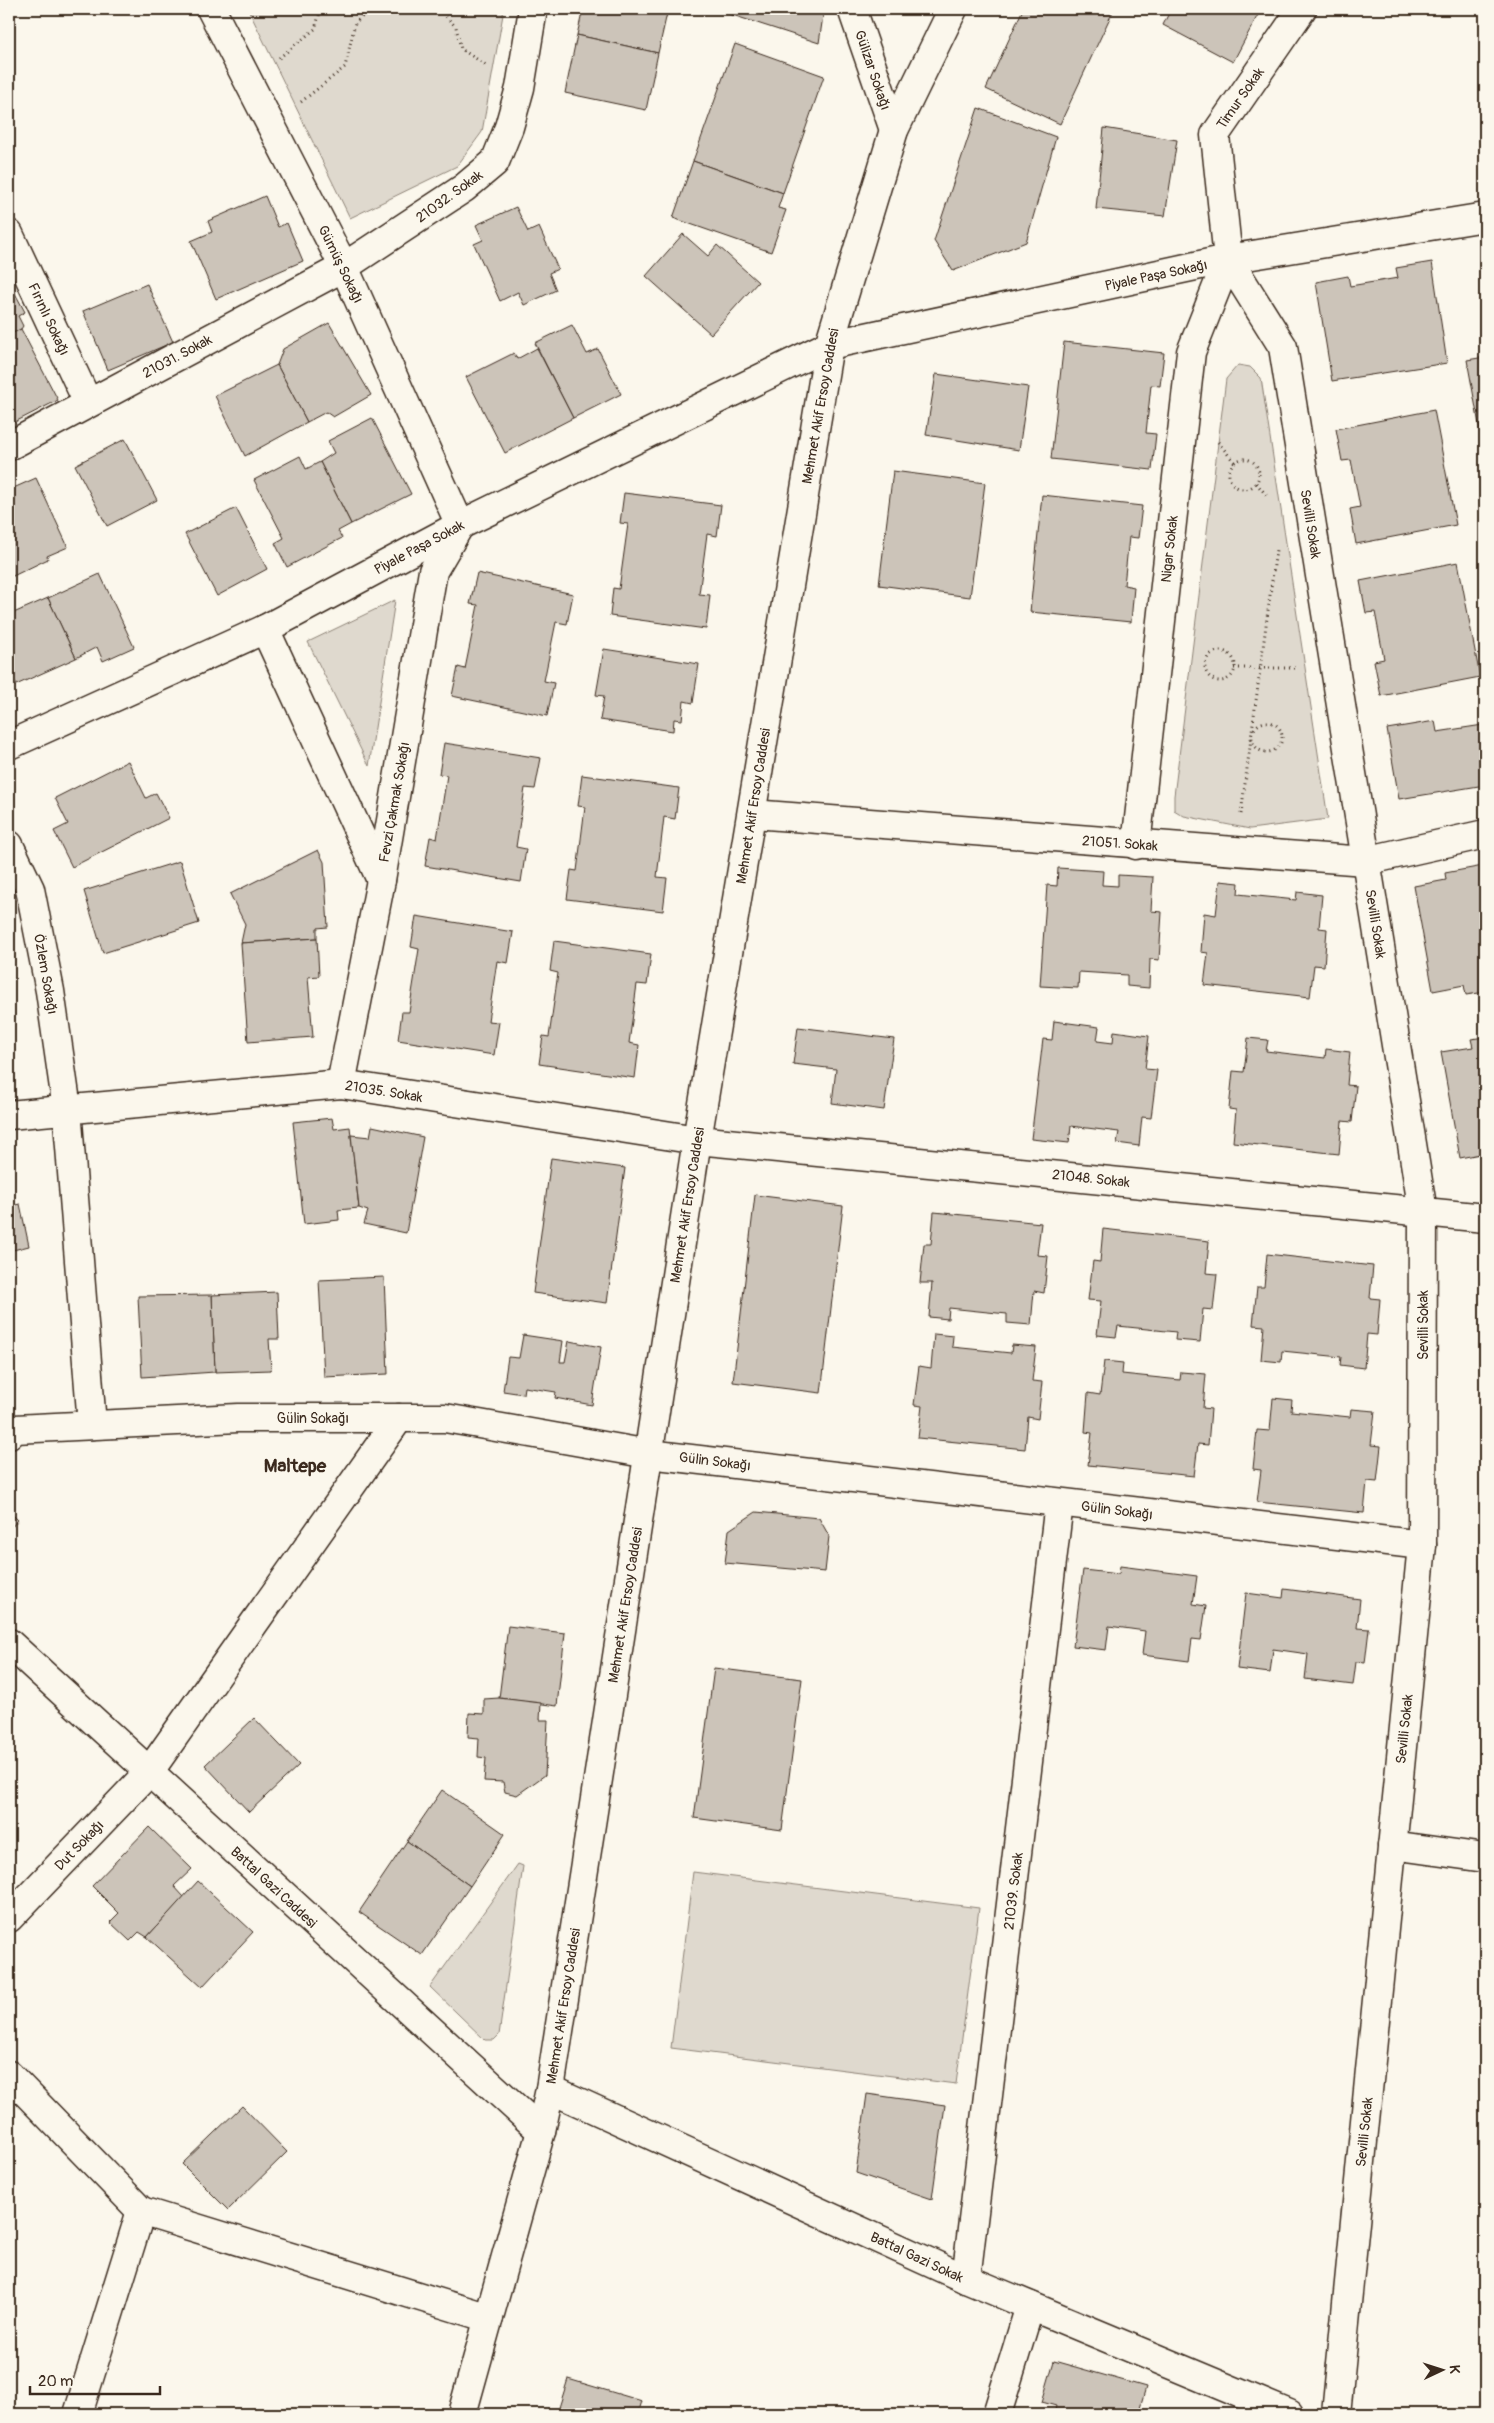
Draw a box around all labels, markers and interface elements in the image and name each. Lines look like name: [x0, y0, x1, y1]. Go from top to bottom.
street label: Gülizar Sokağı: [851, 28, 894, 112]
street label: Timur Sokak: [1213, 64, 1268, 132]
street label: 21032. Sokak: [413, 166, 486, 226]
street label: Gümüş Sokağı: [314, 222, 367, 306]
street label: Piyale Paşa Sokağı: [1103, 256, 1209, 295]
street label: Fırınlı Sokağı: [24, 280, 73, 358]
street label: Mehmet Akif Ersoy Caddesi: [798, 327, 843, 485]
street label: 21031. Sokak: [140, 331, 215, 382]
street label: Sevilli Sokak: [1297, 488, 1324, 560]
street label: Nigar Sokak: [1158, 514, 1181, 583]
street label: Piyale Paşa Sokak: [371, 517, 467, 578]
street label: Mehmet Akif Ersoy Caddesi: [733, 727, 774, 885]
street label: Fevzi Çakmak Sokağı: [376, 740, 413, 864]
street label: 21051. Sokak: [1082, 832, 1159, 855]
street label: Sevilli Sokak: [1362, 888, 1389, 960]
street label: Özlem Sokağı: [30, 932, 62, 1016]
street label: 21035. Sokak: [344, 1077, 424, 1106]
street label: Mehmet Akif Ersoy Caddesi: [667, 1126, 708, 1284]
street label: 21048. Sokak: [1051, 1166, 1131, 1191]
street label: Sevilli Sokak: [1415, 1290, 1432, 1360]
street label: Gülin Sokağı: [277, 1410, 349, 1427]
street label: Gülin Sokağı: [678, 1449, 752, 1474]
district label: Maltepe: [264, 1454, 327, 1478]
street label: Gülin Sokağı: [1080, 1498, 1154, 1523]
street label: Mehmet Akif Ersoy Caddesi: [605, 1526, 646, 1684]
street label: Sevilli Sokak: [1392, 1693, 1417, 1765]
street label: Dut Sokağı: [51, 1817, 107, 1874]
street label: Battal Gazi Caddesi: [227, 1843, 321, 1932]
street label: 21039. Sokak: [1000, 1851, 1027, 1931]
street label: Mehmet Akif Ersoy Caddesi: [543, 1927, 584, 2085]
street label: Sevilli Sokak: [1352, 2096, 1377, 2168]
street label: Battal Gazi Sokak: [868, 2228, 966, 2286]
north arrow: [1416, 2346, 1466, 2396]
scale bar: [30, 2363, 160, 2395]
text: K: [1446, 2364, 1463, 2374]
text: 20 m: [38, 2372, 73, 2391]

